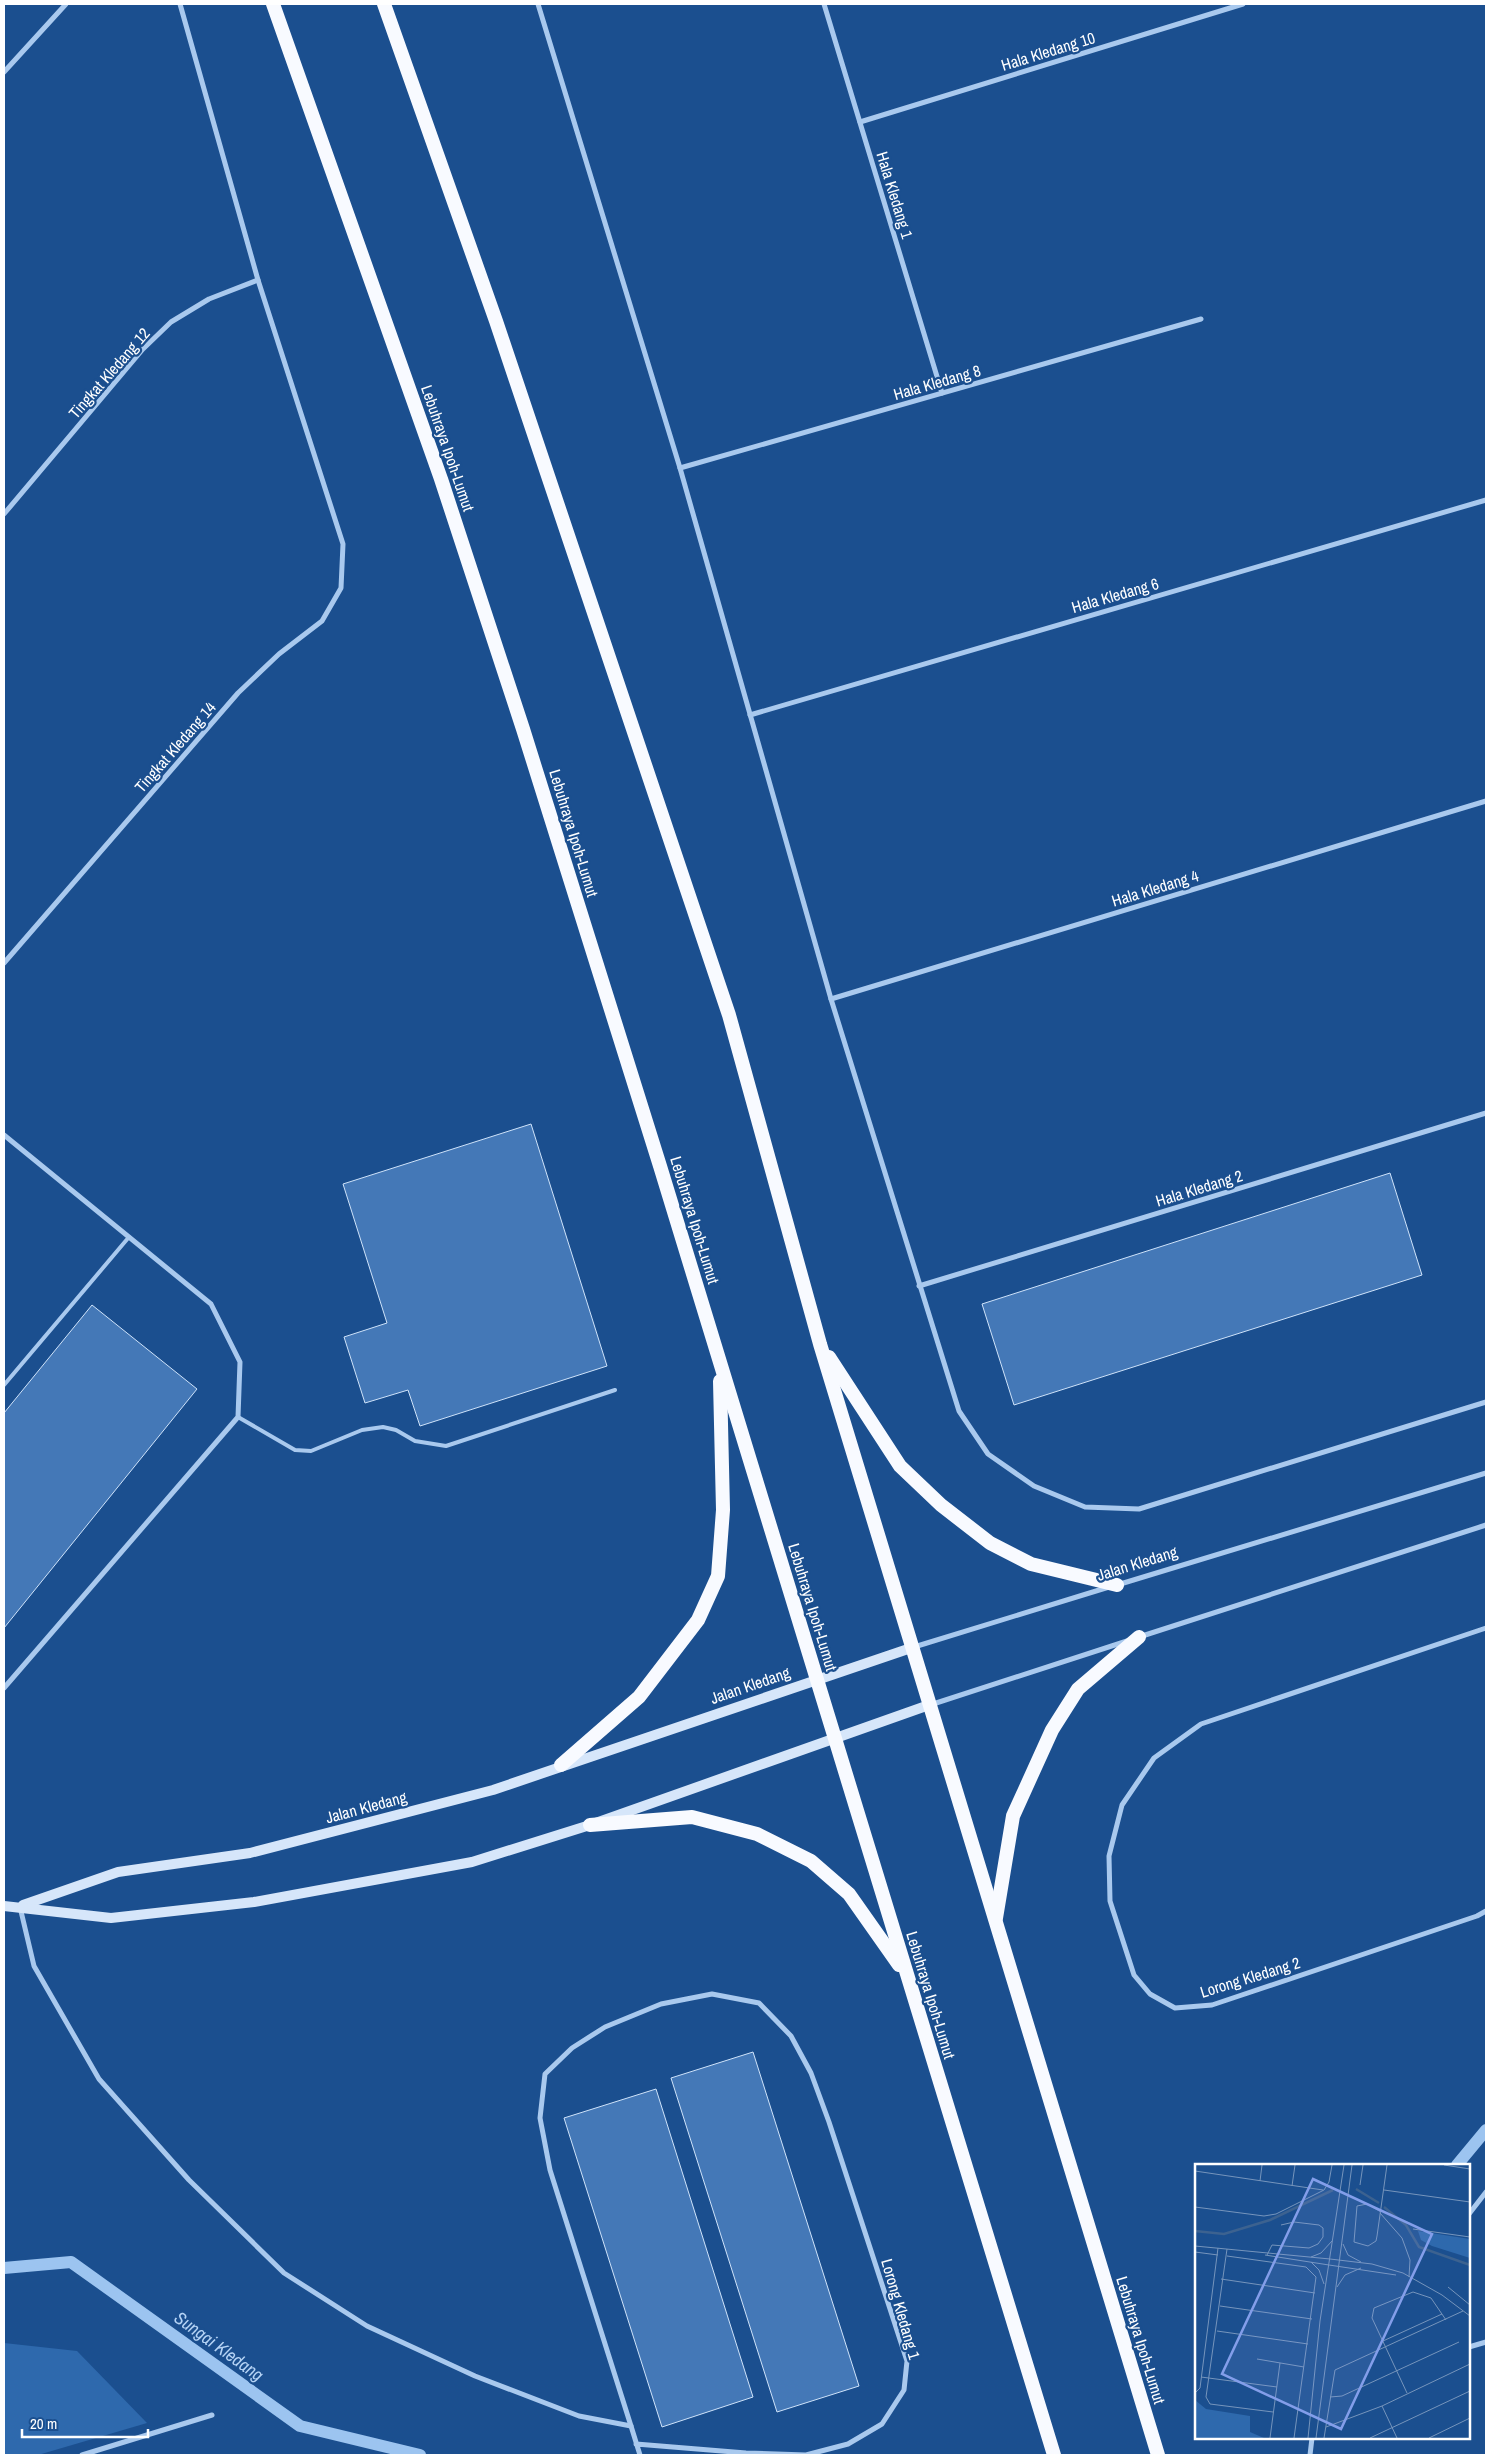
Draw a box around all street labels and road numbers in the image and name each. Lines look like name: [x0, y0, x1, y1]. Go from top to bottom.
street label: Hala Kledang 10: [998, 26, 1098, 76]
street label: Hala Kledang 1: [871, 149, 919, 242]
street label: Tingkat Kledang 12: [63, 323, 155, 423]
street label: Hala Kledang 8: [891, 359, 983, 405]
street label: Lebuhraya Ipoh-Lumut: [416, 382, 480, 514]
street label: Hala Kledang 6: [1069, 572, 1161, 618]
street label: Tingkat Kledang 14: [129, 697, 221, 797]
street label: Lebuhraya Ipoh-Lumut: [544, 767, 604, 900]
street label: Hala Kledang 4: [1109, 864, 1201, 912]
street label: Lebuhraya Ipoh-Lumut: [665, 1154, 725, 1287]
street label: Hala Kledang 2: [1153, 1164, 1245, 1212]
street label: Jalan Kledang: [1094, 1540, 1181, 1586]
street label: Lebuhraya Ipoh-Lumut: [783, 1541, 843, 1674]
street label: Jalan Kledang: [707, 1661, 794, 1709]
street label: Jalan Kledang: [323, 1785, 410, 1828]
street label: Lebuhraya Ipoh-Lumut: [901, 1929, 961, 2062]
street label: Lorong Kledang 2: [1197, 1951, 1303, 2003]
street label: Lorong Kledang 1: [876, 2256, 926, 2362]
street label: Lebuhraya Ipoh-Lumut: [1111, 2274, 1171, 2407]

